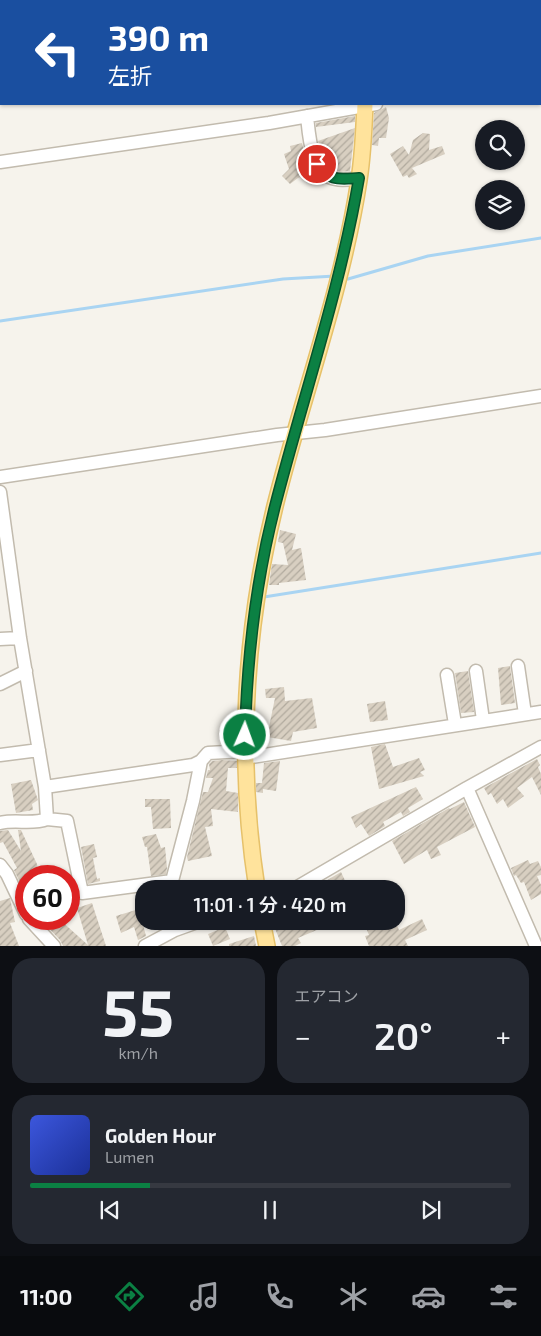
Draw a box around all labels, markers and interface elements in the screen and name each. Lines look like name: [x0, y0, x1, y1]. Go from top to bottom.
text: 390 m: [108, 16, 209, 58]
icon: left: [25, 20, 90, 85]
text: 左折: [108, 62, 152, 88]
map controls: [475, 120, 525, 230]
button: search: [475, 120, 525, 170]
pin: [296, 143, 338, 185]
icon: arrive: [303, 150, 331, 178]
button: layers: [475, 180, 525, 230]
position arrow: [218, 708, 270, 760]
speed limit sign: 60: [15, 865, 80, 930]
text: 11:01 · 1 分 · 420 m: [194, 893, 346, 916]
text: 55: [102, 971, 174, 1049]
text: エアコン: [295, 986, 359, 1005]
text: 20°: [374, 1012, 433, 1058]
text: −: [295, 1019, 311, 1053]
text: +: [496, 1019, 511, 1053]
text: km/h: [118, 1043, 158, 1062]
text: Golden Hour: [105, 1124, 216, 1147]
text: Lumen: [105, 1147, 154, 1166]
icon: previous: [96, 1196, 124, 1224]
icon: pause: [256, 1196, 284, 1224]
icon: next: [417, 1196, 445, 1224]
icon: directions: [112, 1279, 147, 1314]
icon: music: [187, 1279, 222, 1314]
icon: phone: [262, 1279, 297, 1314]
icon: climate: [336, 1279, 371, 1314]
icon: car: [411, 1279, 446, 1314]
icon: filters: [486, 1279, 521, 1314]
text: 11:00: [20, 1283, 72, 1309]

